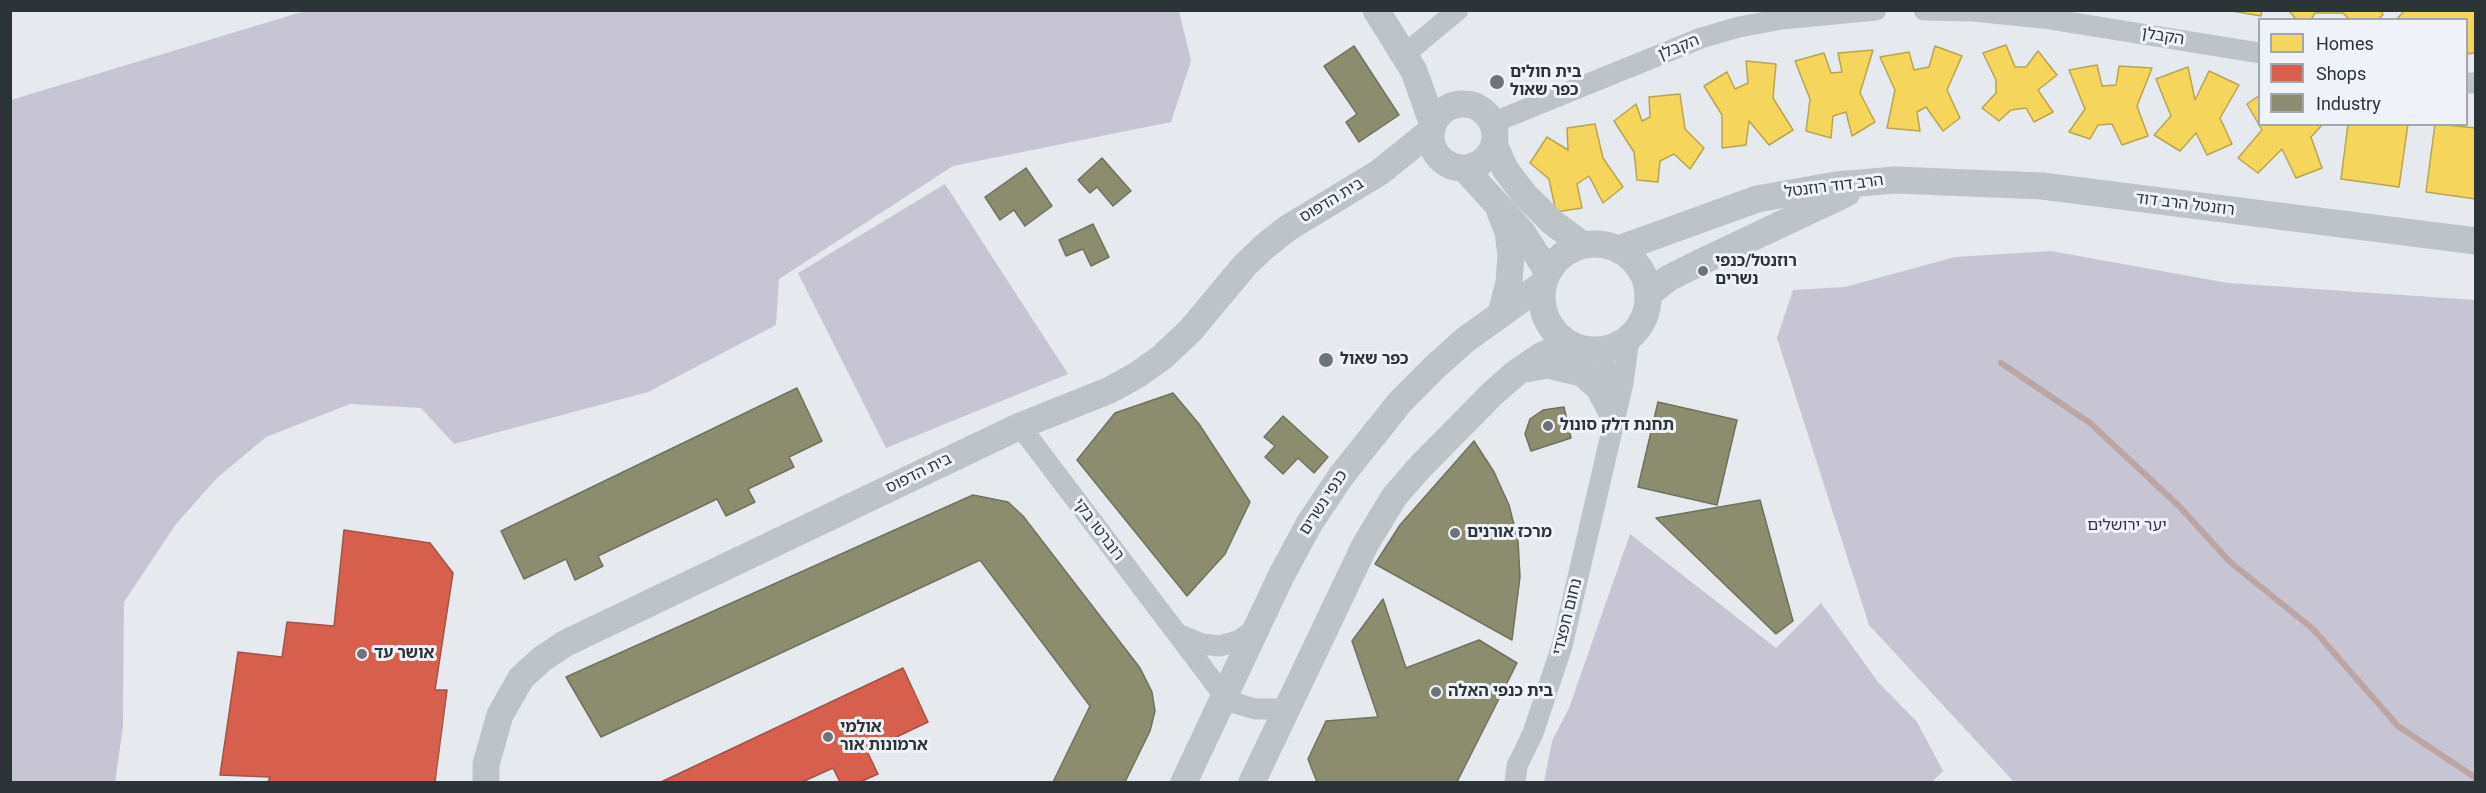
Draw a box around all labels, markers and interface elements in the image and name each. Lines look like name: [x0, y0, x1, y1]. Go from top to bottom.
legend: [2258, 18, 2468, 126]
street label: הקבלן: [2140, 24, 2186, 50]
street label: הקבלן: [1656, 31, 1702, 65]
text: Homes: [2316, 33, 2374, 54]
place label: בית חולים כפר שאול: [1510, 63, 1581, 101]
text: Shops: [2316, 63, 2366, 84]
marker: בית חולים כפר שאול: [1488, 73, 1506, 91]
text: Industry: [2316, 93, 2381, 114]
street label: הרב דוד רוזנטל: [1783, 171, 1885, 203]
street label: בית הדפוס: [1297, 174, 1367, 228]
street label: רוזנטל הרב דוד: [2134, 189, 2236, 221]
place label: רוזנטל/כנפי נשרים: [1715, 252, 1797, 290]
marker: רוזנטל/כנפי נשרים: [1696, 264, 1710, 278]
place label: כפר שאול: [1340, 350, 1408, 370]
marker: כפר שאול: [1317, 351, 1335, 369]
place label: תחנת דלק סונול: [1560, 416, 1674, 436]
marker: תחנת דלק סונול: [1541, 419, 1555, 433]
street label: בית הדפוס: [883, 450, 955, 498]
street label: כנפי נשרים: [1296, 467, 1352, 539]
street label: רוברטו בקי: [1068, 495, 1128, 565]
park label: יער ירושלים: [2087, 516, 2167, 536]
place label: מרכז אורנים: [1467, 523, 1552, 543]
marker: מרכז אורנים: [1448, 526, 1462, 540]
street label: נחום חפצדי: [1549, 577, 1587, 657]
place label: אושר עד: [374, 644, 434, 664]
marker: אושר עד: [355, 647, 369, 661]
place label: בית כנפי האלה: [1448, 682, 1553, 702]
marker: בית כנפי האלה: [1429, 685, 1443, 699]
place label: אולמי ארמונות אור: [840, 718, 928, 756]
marker: אולמי ארמונות אור: [821, 730, 835, 744]

